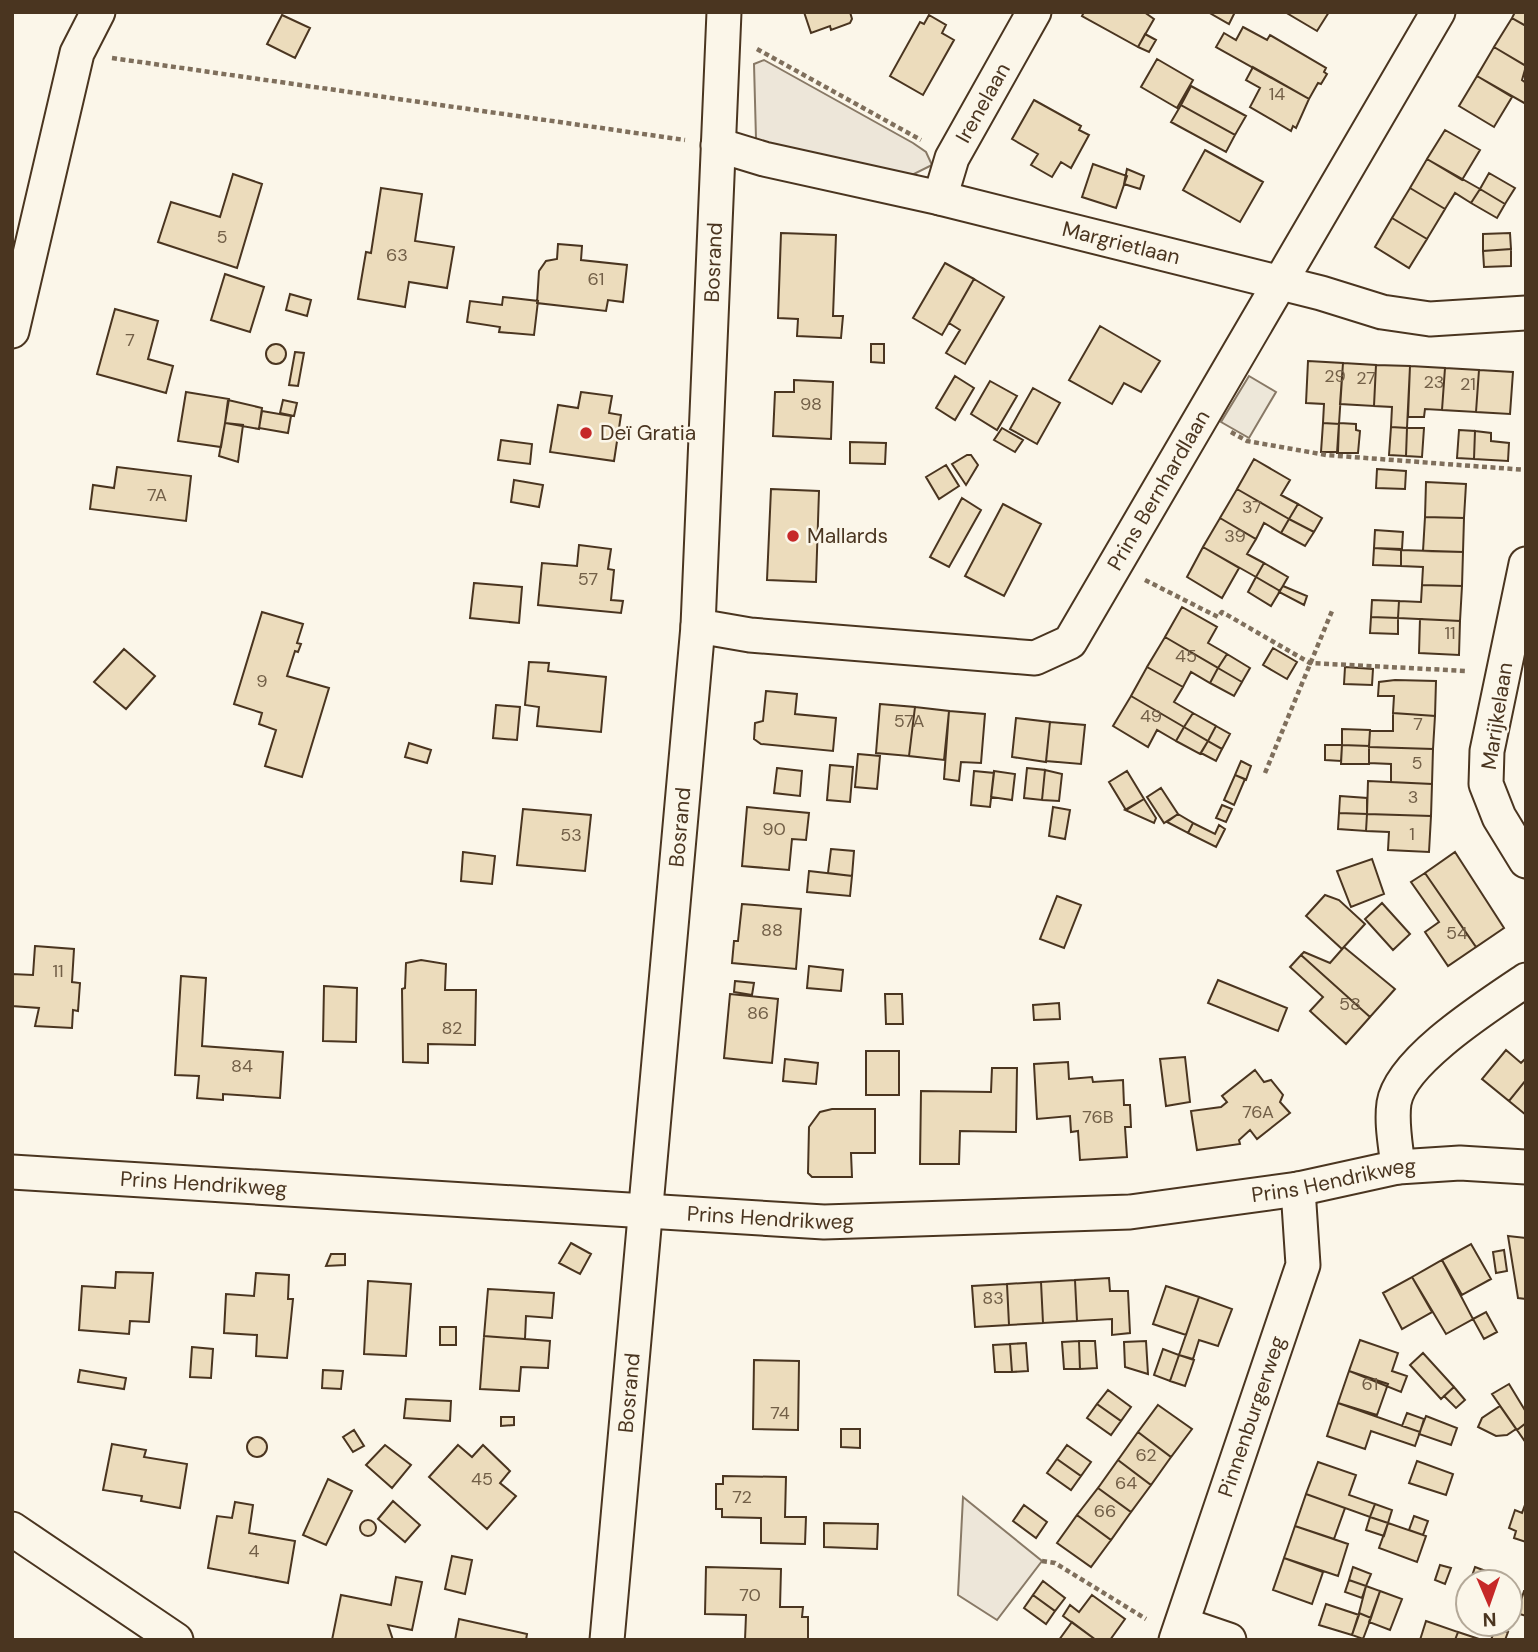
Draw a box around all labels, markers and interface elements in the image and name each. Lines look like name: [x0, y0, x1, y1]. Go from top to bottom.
street label: Irenelaan: [949, 58, 1017, 148]
house number: 14: [1269, 82, 1285, 106]
street label: Margrietlaan: [1059, 215, 1183, 271]
street label: Bosrand: [698, 222, 729, 303]
house number: 5: [217, 225, 227, 249]
house number: 63: [386, 243, 408, 267]
house number: 61: [588, 267, 604, 291]
house number: 7: [125, 328, 135, 352]
house number: 29: [1324, 364, 1346, 388]
house number: 27: [1356, 366, 1376, 390]
house number: 23: [1423, 370, 1445, 394]
house number: 21: [1460, 372, 1476, 396]
house number: 98: [800, 392, 822, 416]
street label: Prins Bernhardlaan: [1101, 405, 1217, 576]
place label: Deï Gratia: [600, 419, 696, 447]
marker: Deï Gratia: [578, 425, 594, 441]
house number: 7A: [147, 483, 167, 507]
house number: 37: [1242, 495, 1262, 519]
place label: Mallards: [807, 522, 888, 550]
house number: 39: [1224, 524, 1246, 548]
marker: Mallards: [785, 528, 801, 544]
house number: 57: [578, 567, 598, 591]
house number: 11: [1444, 621, 1456, 645]
house number: 45: [1175, 644, 1197, 668]
street label: Marijkelaan: [1475, 660, 1519, 772]
house number: 9: [256, 669, 268, 693]
house number: 49: [1140, 704, 1162, 728]
house number: 57A: [894, 709, 924, 733]
house number: 7: [1413, 712, 1423, 736]
house number: 5: [1412, 751, 1422, 775]
house number: 3: [1408, 785, 1418, 809]
street label: Bosrand: [662, 786, 697, 868]
house number: 90: [762, 817, 786, 841]
house number: 1: [1409, 822, 1415, 846]
house number: 53: [560, 823, 582, 847]
house number: 88: [761, 918, 783, 942]
house number: 54: [1446, 921, 1468, 945]
house number: 11: [52, 959, 64, 983]
house number: 58: [1339, 992, 1361, 1016]
house number: 86: [747, 1001, 769, 1025]
house number: 82: [441, 1016, 463, 1040]
house number: 84: [231, 1054, 253, 1078]
house number: 76A: [1242, 1100, 1274, 1124]
house number: 76B: [1082, 1105, 1114, 1129]
street label: Prins Hendrikweg: [1250, 1152, 1417, 1209]
street label: Prins Hendrikweg: [119, 1165, 288, 1203]
street label: Prins Hendrikweg: [686, 1200, 855, 1236]
house number: 83: [982, 1286, 1004, 1310]
street label: Pinnenburgerweg: [1211, 1332, 1292, 1501]
street label: Bosrand: [612, 1352, 647, 1434]
house number: 61: [1362, 1372, 1378, 1396]
house number: 74: [770, 1401, 790, 1425]
house number: 62: [1135, 1443, 1157, 1467]
house number: 45: [471, 1467, 493, 1491]
house number: 64: [1115, 1471, 1137, 1495]
house number: 72: [732, 1485, 752, 1509]
house number: 66: [1094, 1499, 1116, 1523]
house number: 4: [249, 1539, 260, 1563]
north arrow: [1454, 1568, 1524, 1638]
house number: 70: [739, 1583, 761, 1607]
text: N: [1482, 1607, 1497, 1632]

